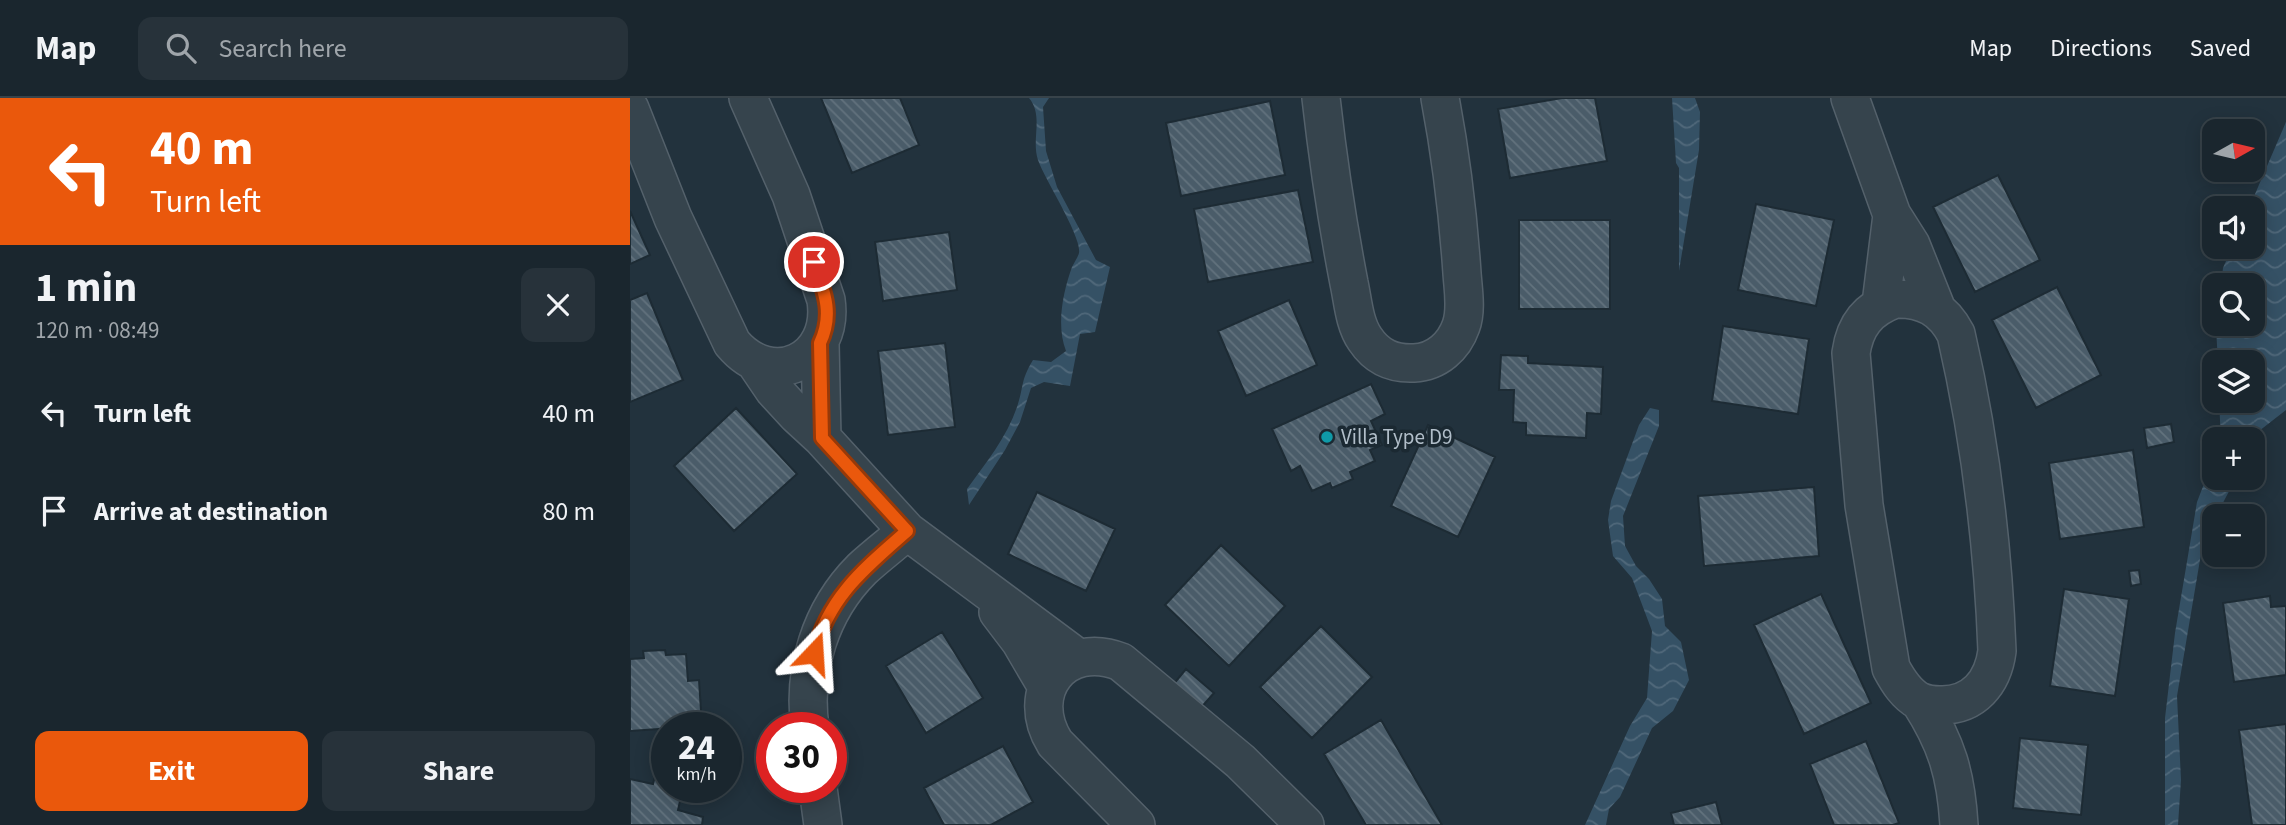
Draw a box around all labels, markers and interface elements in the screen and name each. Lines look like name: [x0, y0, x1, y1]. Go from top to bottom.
search box: [138, 17, 628, 80]
text: Map: [35, 25, 96, 72]
icon: search: [162, 29, 200, 67]
text: Search here: [218, 30, 347, 67]
text: Map: [1969, 31, 2012, 66]
text: Directions: [2050, 31, 2152, 66]
text: Saved: [2190, 31, 2251, 66]
text: 40 m: [150, 114, 254, 184]
north arrow: [2202, 119, 2264, 182]
map controls: [2202, 119, 2265, 567]
icon: left: [35, 126, 126, 217]
text: Turn left: [150, 179, 261, 225]
button: sound: [2202, 196, 2265, 259]
pin: [784, 232, 844, 292]
icon: arrive: [795, 243, 833, 281]
text: 1 min: [35, 258, 137, 318]
button: close: [521, 268, 595, 342]
button: search: [2202, 273, 2265, 336]
text: 120 m · 08:49: [35, 314, 159, 347]
button: layers: [2202, 350, 2265, 413]
icon: left: [35, 394, 73, 432]
text: Turn left: [94, 395, 191, 432]
text: 40 m: [542, 395, 595, 432]
place label: Villa Type D9: [1341, 422, 1452, 452]
button: +: [2202, 427, 2265, 490]
marker: Villa Type D9: [1319, 429, 1335, 445]
icon: arrive: [35, 492, 73, 530]
text: Arrive at destination: [94, 493, 328, 530]
text: 80 m: [542, 493, 595, 530]
button: −: [2202, 504, 2265, 567]
position arrow: [777, 616, 851, 690]
speed limit sign: 30: [756, 712, 847, 803]
text: 24: [678, 723, 715, 773]
button: Exit: [35, 731, 308, 811]
button: Share: [322, 731, 595, 811]
text: km/h: [677, 762, 716, 787]

